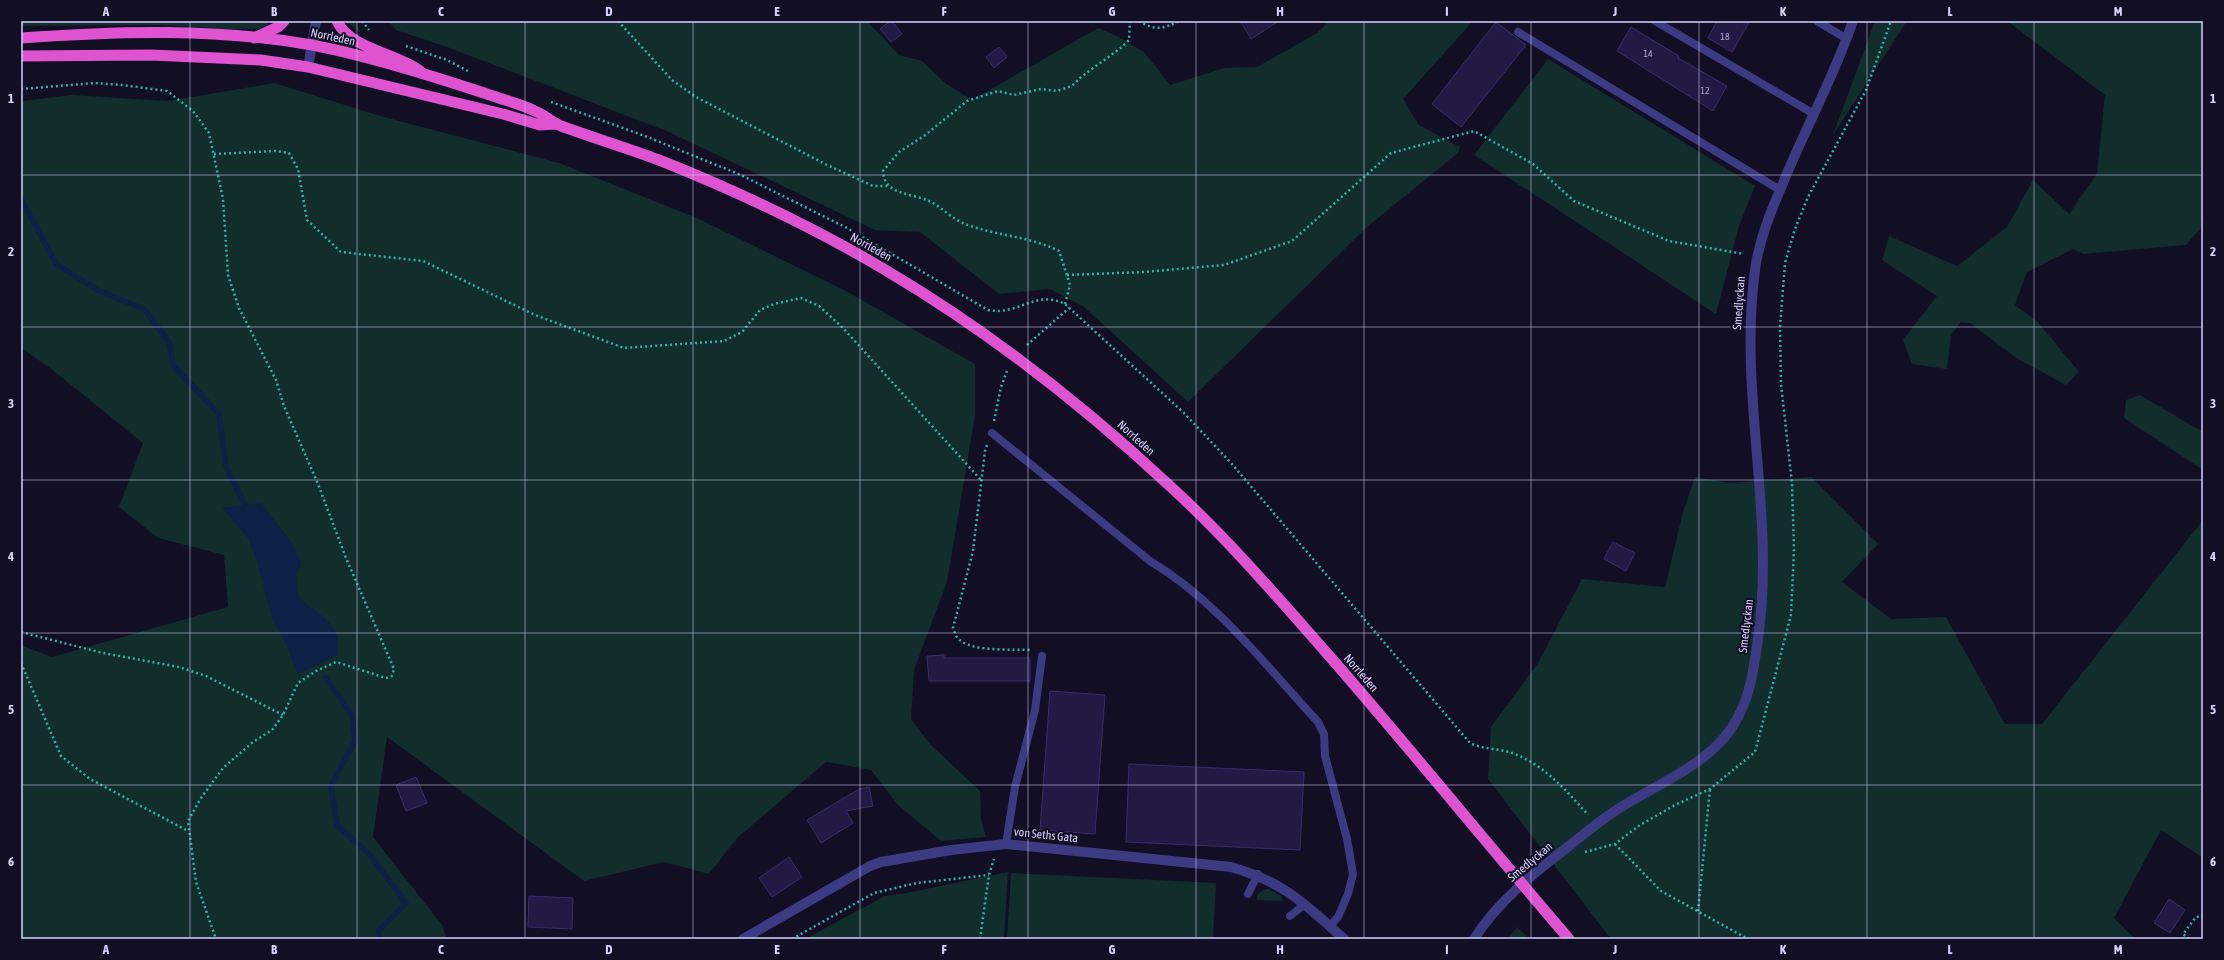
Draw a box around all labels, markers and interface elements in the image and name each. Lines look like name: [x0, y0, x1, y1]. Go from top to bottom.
text: A: [102, 4, 110, 19]
text: B: [271, 4, 278, 19]
text: C: [438, 4, 444, 19]
text: D: [605, 4, 613, 19]
text: E: [774, 4, 780, 19]
text: F: [941, 4, 947, 19]
text: G: [1109, 4, 1116, 19]
text: H: [1276, 4, 1284, 19]
text: I: [1445, 4, 1449, 19]
text: J: [1612, 4, 1617, 19]
text: K: [1780, 4, 1787, 19]
text: L: [1947, 4, 1953, 19]
text: M: [2114, 4, 2123, 19]
street label: Norrleden: [309, 25, 357, 49]
house number: 18: [1720, 31, 1730, 42]
house number: 14: [1643, 48, 1653, 59]
house number: 12: [1700, 85, 1710, 96]
text: 1: [8, 91, 14, 106]
text: 1: [2210, 91, 2216, 106]
street label: Norrleden: [848, 230, 894, 264]
text: 2: [8, 244, 14, 259]
text: 2: [2210, 244, 2216, 259]
street label: Smedlyckan: [1730, 276, 1748, 330]
text: 3: [8, 396, 14, 411]
text: 3: [2210, 396, 2216, 411]
street label: Norrleden: [1115, 418, 1157, 458]
text: 4: [7, 549, 14, 564]
text: 4: [2209, 549, 2216, 564]
street label: Smedlyckan: [1736, 598, 1756, 654]
street label: Norrleden: [1341, 651, 1381, 695]
text: 5: [8, 702, 14, 717]
text: 5: [2210, 702, 2216, 717]
street label: von Seths Gata: [1013, 825, 1079, 845]
street label: Smedlyckan: [1505, 839, 1555, 885]
text: 6: [8, 854, 14, 869]
text: 6: [2210, 854, 2216, 869]
text: A: [102, 942, 110, 957]
text: B: [271, 942, 278, 957]
text: C: [438, 942, 444, 957]
text: D: [605, 942, 613, 957]
text: E: [774, 942, 780, 957]
text: F: [941, 942, 947, 957]
text: G: [1109, 942, 1116, 957]
text: H: [1276, 942, 1284, 957]
text: I: [1445, 942, 1449, 957]
text: J: [1612, 942, 1617, 957]
text: K: [1780, 942, 1787, 957]
text: L: [1947, 942, 1953, 957]
text: M: [2114, 942, 2123, 957]

